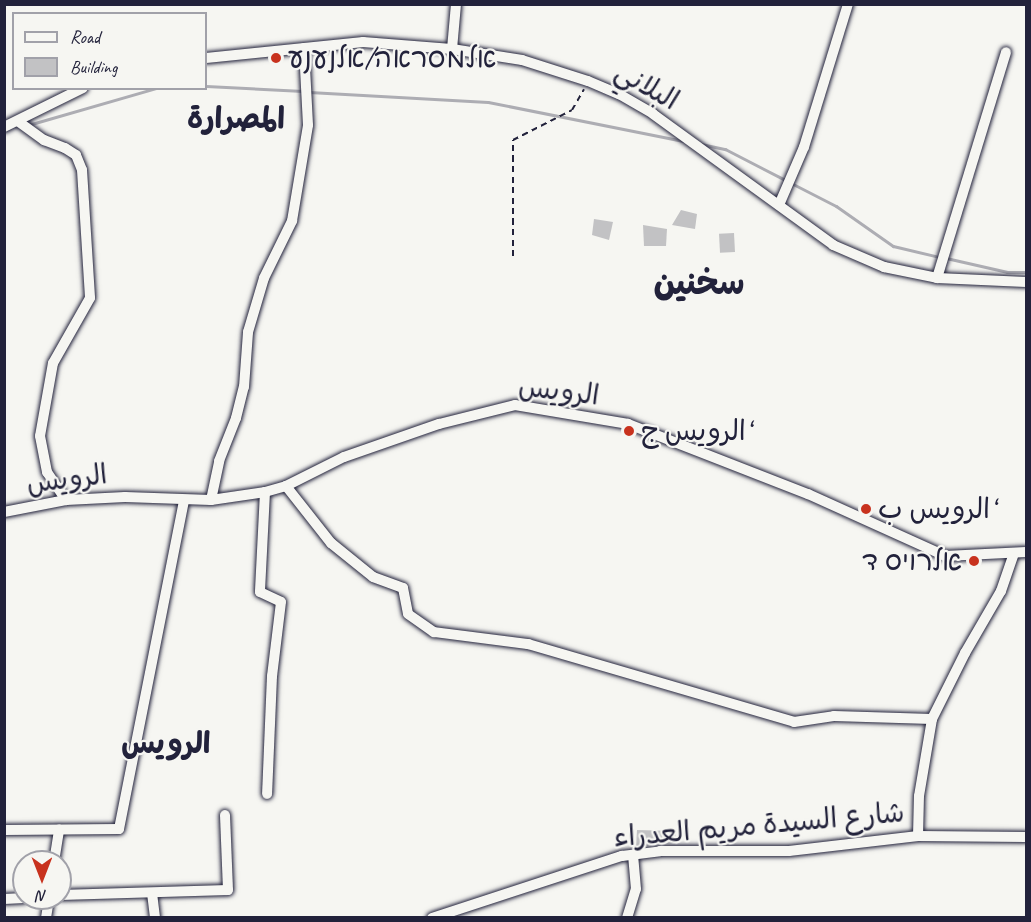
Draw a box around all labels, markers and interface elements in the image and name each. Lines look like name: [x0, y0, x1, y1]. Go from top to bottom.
legend: [12, 12, 207, 90]
text: Road: [70, 26, 100, 48]
place label: אלמסראה/אלנענע: [288, 41, 496, 75]
marker: אלמסראה/אלנענע: [269, 51, 283, 65]
street label: البلاني: [609, 54, 685, 118]
text: Building: [70, 56, 117, 78]
district label: المصرارة: [187, 100, 285, 136]
district label: سخنين: [653, 263, 745, 303]
street label: الرويس: [517, 369, 601, 413]
place label: الرويس ج‘: [641, 414, 749, 448]
marker: الرويس ج‘: [622, 424, 636, 438]
street label: الرويس: [25, 457, 109, 501]
place label: الرويس ب‘: [878, 492, 994, 526]
marker: الرويس ب‘: [859, 502, 873, 516]
place label: אלרויס ד: [862, 544, 962, 578]
marker: אלרויס ד: [967, 554, 981, 568]
district label: الرويس: [121, 725, 211, 761]
street label: شارع السيدة مريم العدراء: [612, 796, 906, 854]
north arrow: [12, 850, 72, 910]
text: N: [37, 886, 47, 906]

